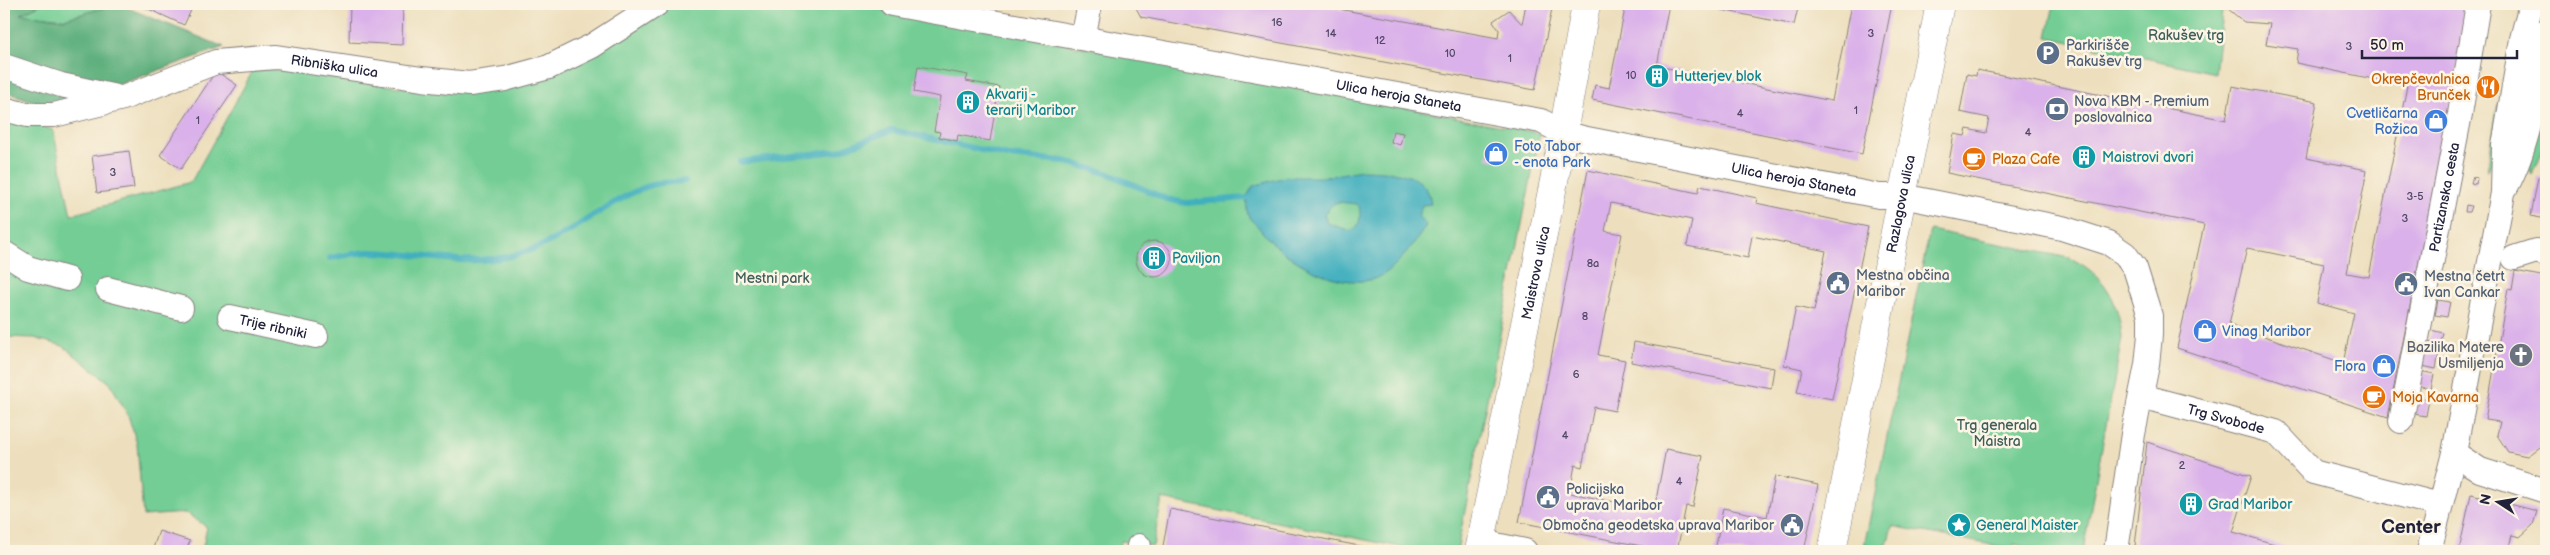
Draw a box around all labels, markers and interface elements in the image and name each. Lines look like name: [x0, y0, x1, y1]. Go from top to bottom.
house number: 16: [1272, 16, 1283, 29]
house number: 14: [1326, 27, 1337, 40]
house number: 3: [1868, 27, 1875, 40]
park label: Rakušev trg: [2148, 27, 2224, 44]
scale bar: [2362, 28, 2518, 60]
house number: 12: [1375, 34, 1386, 47]
text: 50 m: [2370, 36, 2404, 55]
place label: Parkirišče Rakušev trg: [2066, 37, 2142, 70]
parking icon: Parkirišče Rakušev trg: [2035, 40, 2061, 66]
house number: 3: [2346, 40, 2353, 53]
house number: 10: [1445, 47, 1456, 60]
street label: Ribniška ulica: [290, 51, 379, 81]
house number: 1: [1508, 52, 1512, 65]
building icon: Hutterjev blok: [1644, 63, 1670, 89]
place label: Hutterjev blok: [1674, 68, 1761, 85]
house number: 10: [1626, 69, 1637, 82]
place label: Okrepčevalnica Brunček: [2371, 71, 2470, 104]
restaurant icon: Okrepčevalnica Brunček: [2475, 74, 2501, 100]
street label: Ulica heroja Staneta: [1334, 76, 1463, 116]
place label: Akvarij - terarij Maribor: [986, 86, 1076, 119]
building icon: Akvarij - terarij Maribor: [955, 89, 981, 115]
place label: Nova KBM - Premium poslovalnica: [2074, 93, 2209, 126]
bank icon: Nova KBM - Premium poslovalnica: [2044, 96, 2070, 122]
house number: 1: [1854, 104, 1858, 117]
place label: Cvetličarna Rožica: [2346, 105, 2418, 138]
house number: 4: [1737, 107, 1744, 120]
shop icon: Cvetličarna Rožica: [2423, 108, 2449, 134]
house number: 1: [196, 114, 200, 127]
house number: 4: [2025, 126, 2032, 139]
place label: Foto Tabor - enota Park: [1514, 138, 1590, 171]
shop icon: Foto Tabor - enota Park: [1483, 141, 1509, 167]
street label: Partizanska cesta: [2426, 141, 2463, 253]
building icon: Maistrovi dvori: [2071, 144, 2097, 170]
cafe icon: Plaza Cafe: [1961, 146, 1987, 172]
place label: Maistrovi dvori: [2102, 149, 2194, 166]
place label: Plaza Cafe: [1992, 151, 2060, 168]
street label: Razlagova ulica: [1883, 153, 1919, 254]
street label: Ulica heroja Staneta: [1730, 159, 1858, 200]
house number: 3: [110, 166, 117, 179]
house number: 3-5: [2406, 190, 2424, 203]
house number: 3: [2402, 212, 2409, 225]
street label: Maistrova ulica: [1518, 224, 1554, 321]
building icon: Paviljon: [1141, 245, 1167, 271]
place label: Paviljon: [1172, 250, 1221, 267]
house number: 8a: [1587, 257, 1599, 270]
place label: Mestna občina Maribor: [1856, 267, 1950, 300]
place label: Mestna četrt Ivan Cankar: [2424, 268, 2506, 301]
park label: Mestni park: [735, 270, 809, 287]
public building icon: Mestna občina Maribor: [1825, 270, 1851, 296]
public building icon: Mestna četrt Ivan Cankar: [2393, 271, 2419, 297]
house number: 8: [1582, 310, 1588, 323]
street label: Trije ribniki: [237, 311, 308, 343]
shop icon: Vinag Maribor: [2192, 318, 2218, 344]
place label: Vinag Maribor: [2222, 323, 2312, 340]
place label: Bazilika Matere Usmiljenja: [2407, 339, 2504, 372]
church icon: Bazilika Matere Usmiljenja: [2508, 342, 2534, 368]
shop icon: Flora: [2371, 353, 2397, 379]
place label: Flora: [2334, 358, 2366, 375]
house number: 6: [1573, 368, 1580, 381]
cafe icon: Moja Kavarna: [2361, 384, 2387, 410]
place label: Moja Kavarna: [2392, 389, 2479, 406]
street label: Trg Svobode: [2185, 401, 2266, 438]
park label: Trg generala Maistra: [1957, 417, 2037, 450]
house number: 4: [1562, 429, 1569, 442]
house number: 2: [2179, 459, 2186, 472]
house number: 4: [1676, 475, 1683, 488]
north arrow: [2472, 478, 2522, 528]
place label: Policijska uprava Maribor: [1566, 481, 1663, 514]
public building icon: Policijska uprava Maribor: [1535, 484, 1561, 510]
building icon: Grad Maribor: [2178, 491, 2204, 517]
text: N: [2476, 492, 2495, 506]
place label: Grad Maribor: [2208, 496, 2293, 513]
public building icon: Območna geodetska uprava Maribor: [1779, 512, 1805, 538]
place icon: General Maister: [1946, 512, 1972, 538]
district label: Center: [2381, 516, 2441, 539]
place label: Območna geodetska uprava Maribor: [1543, 517, 1775, 534]
place label: General Maister: [1976, 517, 2079, 534]

